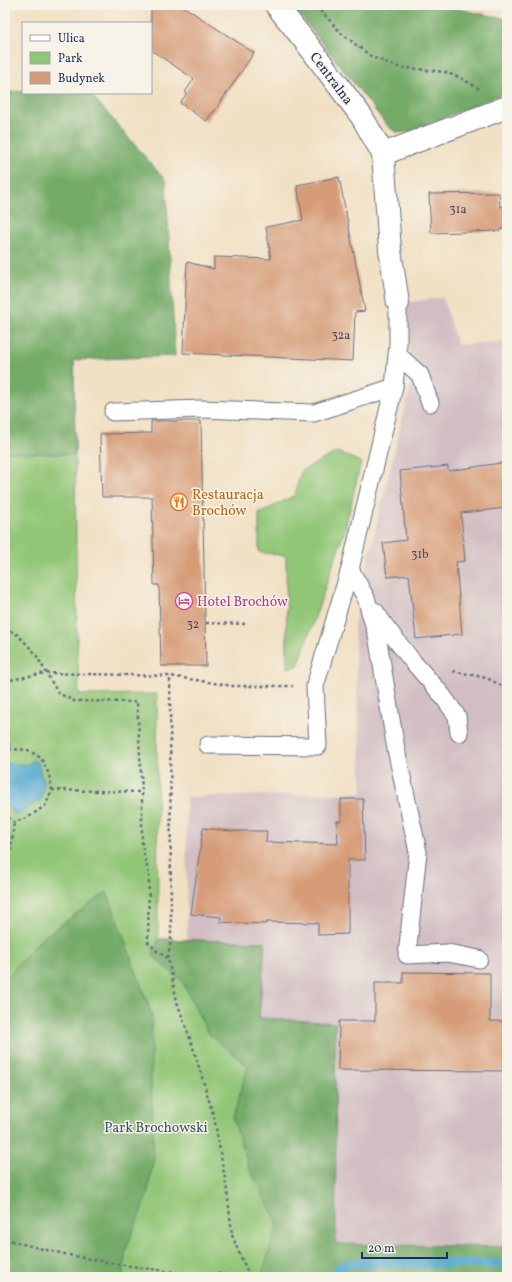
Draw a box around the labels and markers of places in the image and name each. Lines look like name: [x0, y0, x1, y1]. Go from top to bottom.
place label: Restauracja Brochów: [192, 486, 264, 521]
restaurant icon: Restauracja Brochów: [169, 492, 189, 512]
hotel icon: Hotel Brochów: [174, 591, 194, 611]
place label: Hotel Brochów: [197, 593, 288, 612]

